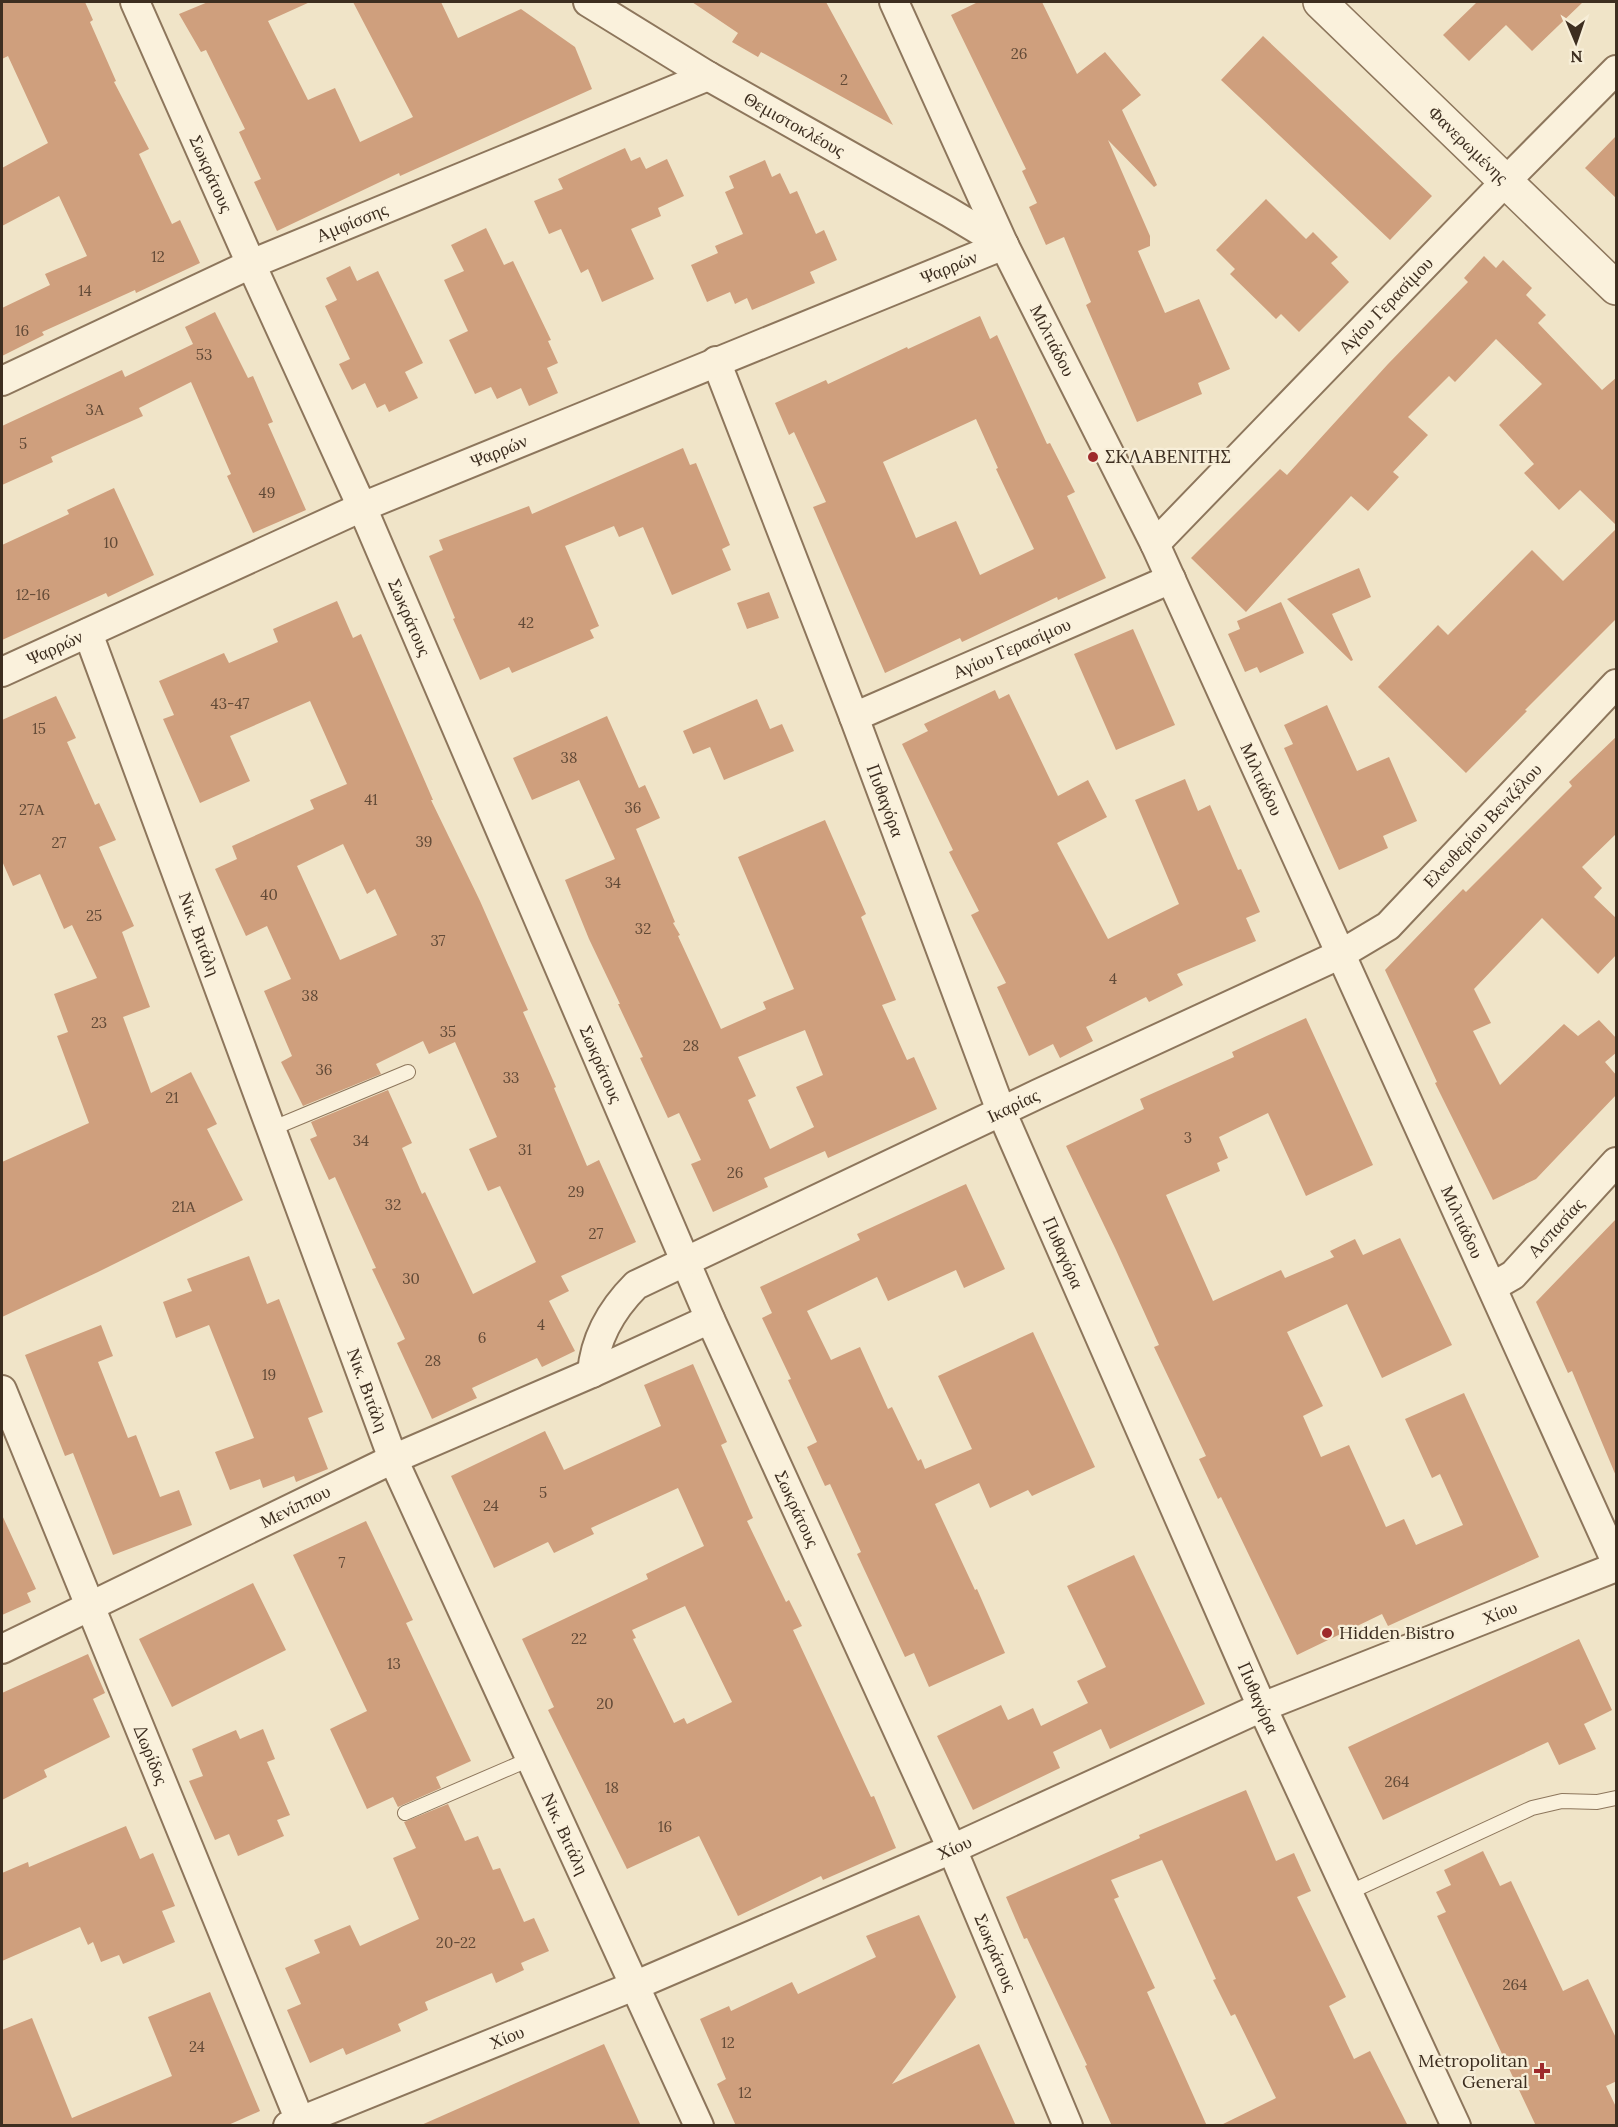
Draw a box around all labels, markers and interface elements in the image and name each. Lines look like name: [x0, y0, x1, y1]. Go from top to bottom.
north arrow: [1546, 12, 1606, 72]
house number: 26: [1011, 44, 1027, 63]
text: N: [1570, 47, 1583, 67]
house number: 2: [840, 70, 848, 89]
street label: Θεμιστοκλέους: [740, 86, 849, 162]
street label: Φανερωμένης: [1424, 101, 1513, 189]
street label: Σωκράτους: [184, 131, 239, 216]
street label: Αμφίσσης: [312, 197, 391, 247]
street label: Ψαρρών: [917, 245, 981, 289]
house number: 12: [151, 247, 165, 266]
street label: Αγίου Γερασίμου: [1333, 251, 1438, 358]
house number: 14: [78, 281, 92, 300]
street label: Μιλτιάδου: [1025, 301, 1081, 380]
house number: 16: [15, 321, 29, 340]
house number: 53: [196, 345, 212, 364]
house number: 3Α: [85, 400, 105, 419]
street label: Ψαρρών: [467, 429, 531, 473]
house number: 5: [19, 434, 27, 453]
place label: ΣΚΛΑΒΕΝΙΤΗΣ: [1105, 445, 1231, 468]
marker: ΣΚΛΑΒΕΝΙΤΗΣ: [1086, 450, 1100, 464]
house number: 49: [259, 483, 275, 502]
house number: 10: [104, 533, 118, 552]
street label: Σωκράτους: [383, 575, 437, 660]
house number: 12-16: [16, 585, 50, 604]
street label: Αγίου Γερασίμου: [949, 612, 1074, 684]
house number: 42: [518, 613, 534, 632]
street label: Ψαρρών: [23, 625, 86, 670]
house number: 43-47: [211, 694, 250, 713]
house number: 15: [32, 719, 46, 738]
street label: Μιλτιάδου: [1236, 739, 1289, 819]
house number: 38: [561, 748, 577, 767]
street label: Ελευθερίου Βενιζέλου: [1418, 758, 1547, 893]
street label: Πυθαγόρα: [862, 761, 910, 841]
house number: 41: [364, 790, 378, 809]
house number: 36: [624, 798, 642, 817]
house number: 27Α: [19, 800, 45, 819]
house number: 39: [415, 832, 433, 851]
house number: 27: [52, 833, 67, 852]
house number: 34: [605, 873, 621, 892]
house number: 40: [260, 885, 278, 904]
street label: Νικ. Βιτάλη: [174, 889, 226, 979]
house number: 25: [86, 906, 102, 925]
house number: 32: [635, 919, 651, 938]
house number: 37: [431, 931, 446, 950]
house number: 4: [1109, 969, 1117, 988]
house number: 38: [302, 986, 318, 1005]
house number: 23: [91, 1013, 107, 1032]
house number: 35: [440, 1022, 456, 1041]
street label: Σωκράτους: [575, 1022, 628, 1106]
house number: 28: [683, 1036, 699, 1055]
house number: 36: [315, 1060, 333, 1079]
house number: 33: [503, 1068, 519, 1087]
street label: Ικαρίας: [983, 1083, 1043, 1128]
house number: 21: [165, 1088, 179, 1107]
house number: 3: [1184, 1128, 1192, 1147]
house number: 34: [353, 1131, 369, 1150]
house number: 31: [518, 1140, 532, 1159]
house number: 26: [727, 1163, 743, 1182]
house number: 29: [568, 1182, 584, 1201]
street label: Μιλτιάδου: [1436, 1182, 1489, 1262]
street label: Ασπασίας: [1522, 1193, 1589, 1262]
house number: 32: [385, 1195, 401, 1214]
house number: 21Α: [172, 1197, 196, 1216]
street label: Πυθαγόρα: [1038, 1213, 1090, 1292]
house number: 27: [589, 1224, 604, 1243]
house number: 30: [402, 1269, 420, 1288]
house number: 4: [537, 1315, 545, 1334]
house number: 6: [478, 1328, 486, 1347]
street label: Νικ. Βιτάλη: [342, 1345, 394, 1435]
house number: 28: [425, 1351, 441, 1370]
house number: 19: [262, 1365, 276, 1384]
street label: Σωκράτους: [770, 1467, 825, 1551]
street label: Μενίππου: [256, 1479, 334, 1533]
house number: 5: [539, 1483, 547, 1502]
house number: 24: [483, 1496, 499, 1515]
house number: 7: [339, 1553, 346, 1572]
street label: Χίου: [1479, 1595, 1520, 1630]
place label: Hidden Bistro: [1339, 1621, 1455, 1644]
marker: Hidden Bistro: [1320, 1626, 1334, 1640]
house number: 22: [571, 1629, 587, 1648]
house number: 13: [387, 1654, 401, 1673]
street label: Πυθαγόρα: [1233, 1658, 1285, 1738]
house number: 20: [596, 1694, 614, 1713]
street label: Δωρίδος: [129, 1721, 174, 1788]
house number: 264: [1385, 1772, 1409, 1791]
house number: 18: [605, 1778, 619, 1797]
street label: Νικ. Βιτάλη: [537, 1789, 594, 1878]
house number: 16: [658, 1817, 672, 1836]
street label: Χίου: [933, 1830, 975, 1865]
street label: Σωκράτους: [969, 1910, 1022, 1995]
house number: 20-22: [436, 1933, 476, 1952]
house number: 264: [1503, 1975, 1527, 1994]
street label: Χίου: [486, 2020, 528, 2054]
house number: 12: [721, 2033, 735, 2052]
house number: 24: [189, 2037, 205, 2056]
place label: Metropolitan General: [1418, 2049, 1528, 2093]
marker: Metropolitan General: [1533, 2062, 1551, 2080]
house number: 12: [738, 2083, 752, 2102]

